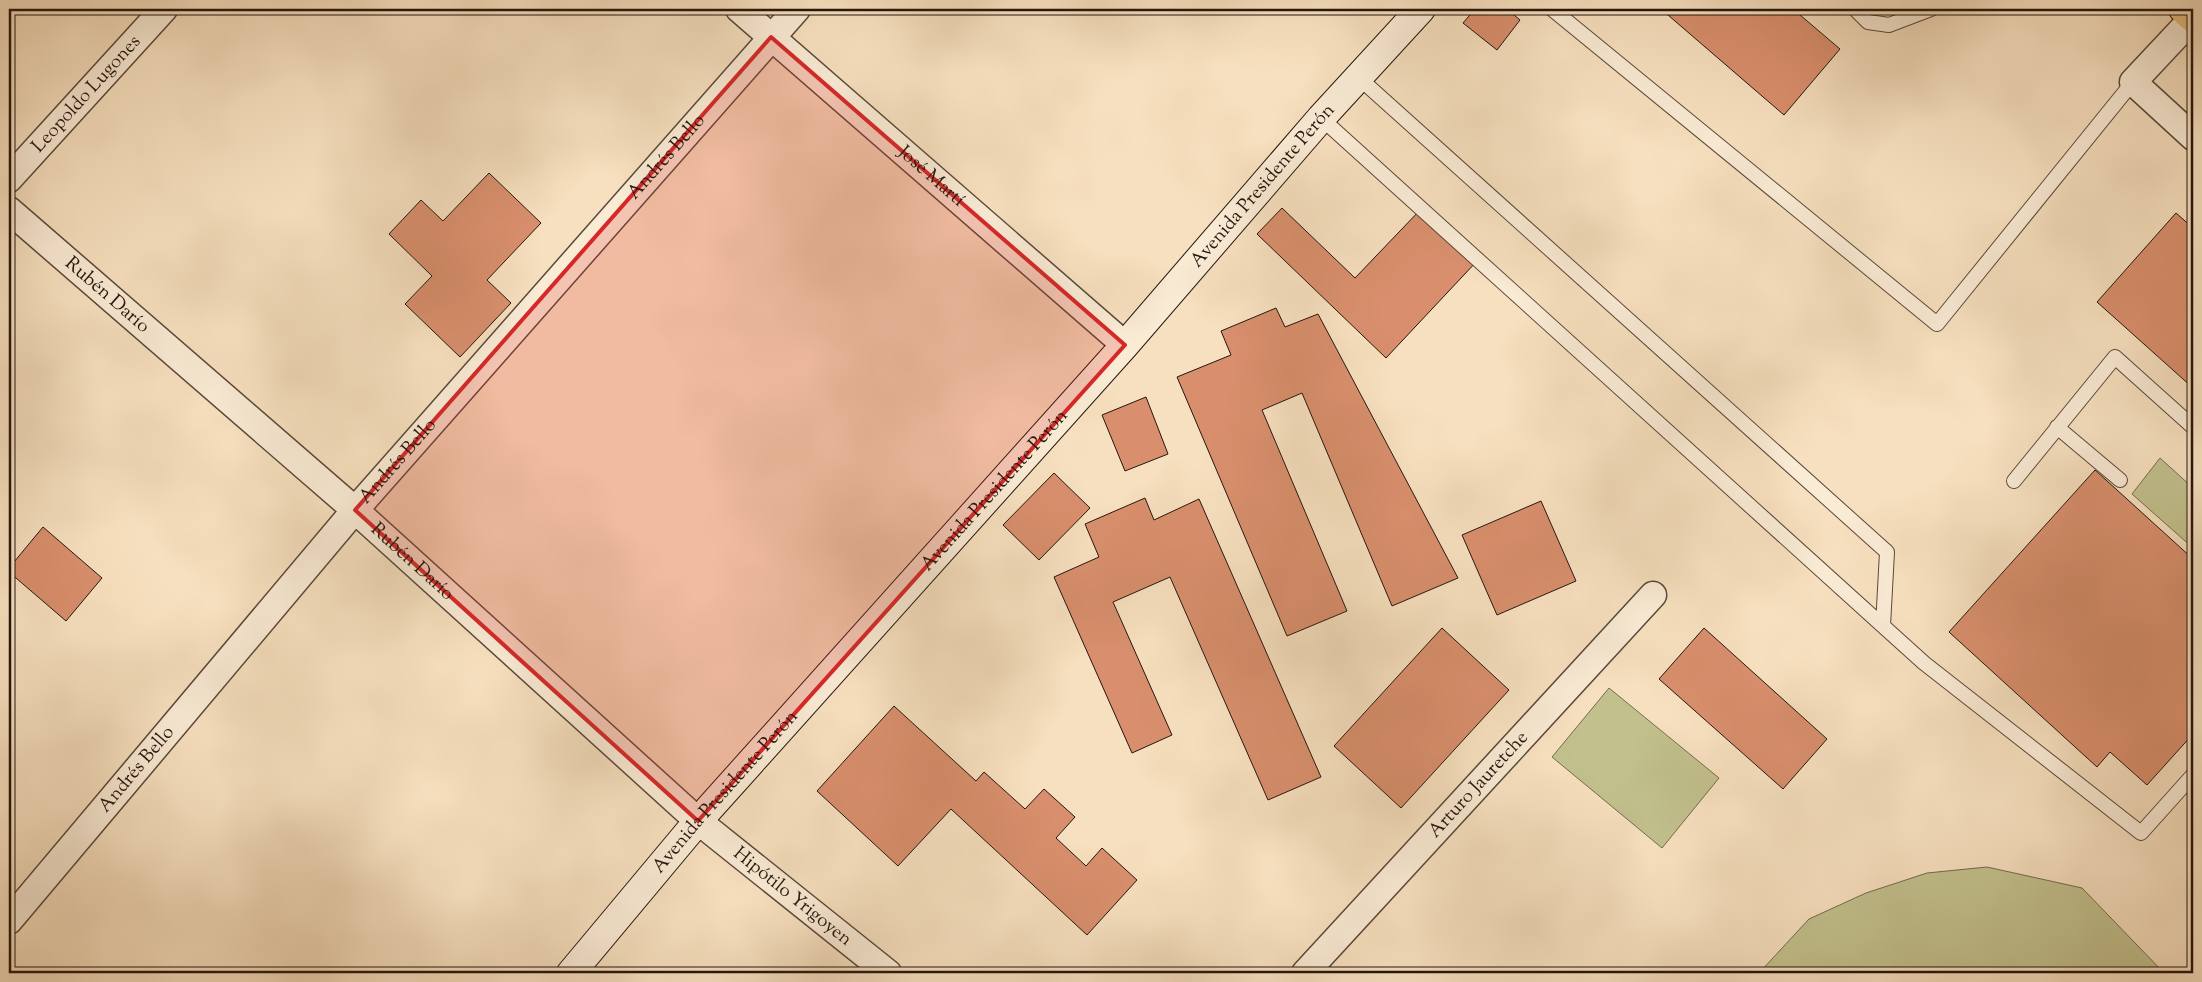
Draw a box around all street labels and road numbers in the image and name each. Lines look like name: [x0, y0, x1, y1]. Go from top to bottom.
street label: Leopoldo Lugones: [26, 29, 147, 159]
street label: Avenida Presidente Perón: [1184, 98, 1341, 274]
street label: Andrés Bello: [621, 108, 712, 206]
street label: José Martí: [891, 139, 971, 213]
street label: Rubén Darío: [59, 251, 156, 340]
street label: Avenida Presidente Perón: [914, 404, 1074, 578]
street label: Andrés Bello: [353, 413, 443, 510]
street label: Rubén Darío: [364, 517, 460, 607]
street label: Avenida Presidente Perón: [646, 704, 805, 879]
street label: Andrés Bello: [92, 720, 181, 819]
street label: Arturo Jauretche: [1422, 725, 1535, 844]
street label: Hipótilo Yrigoyen: [727, 841, 858, 953]

